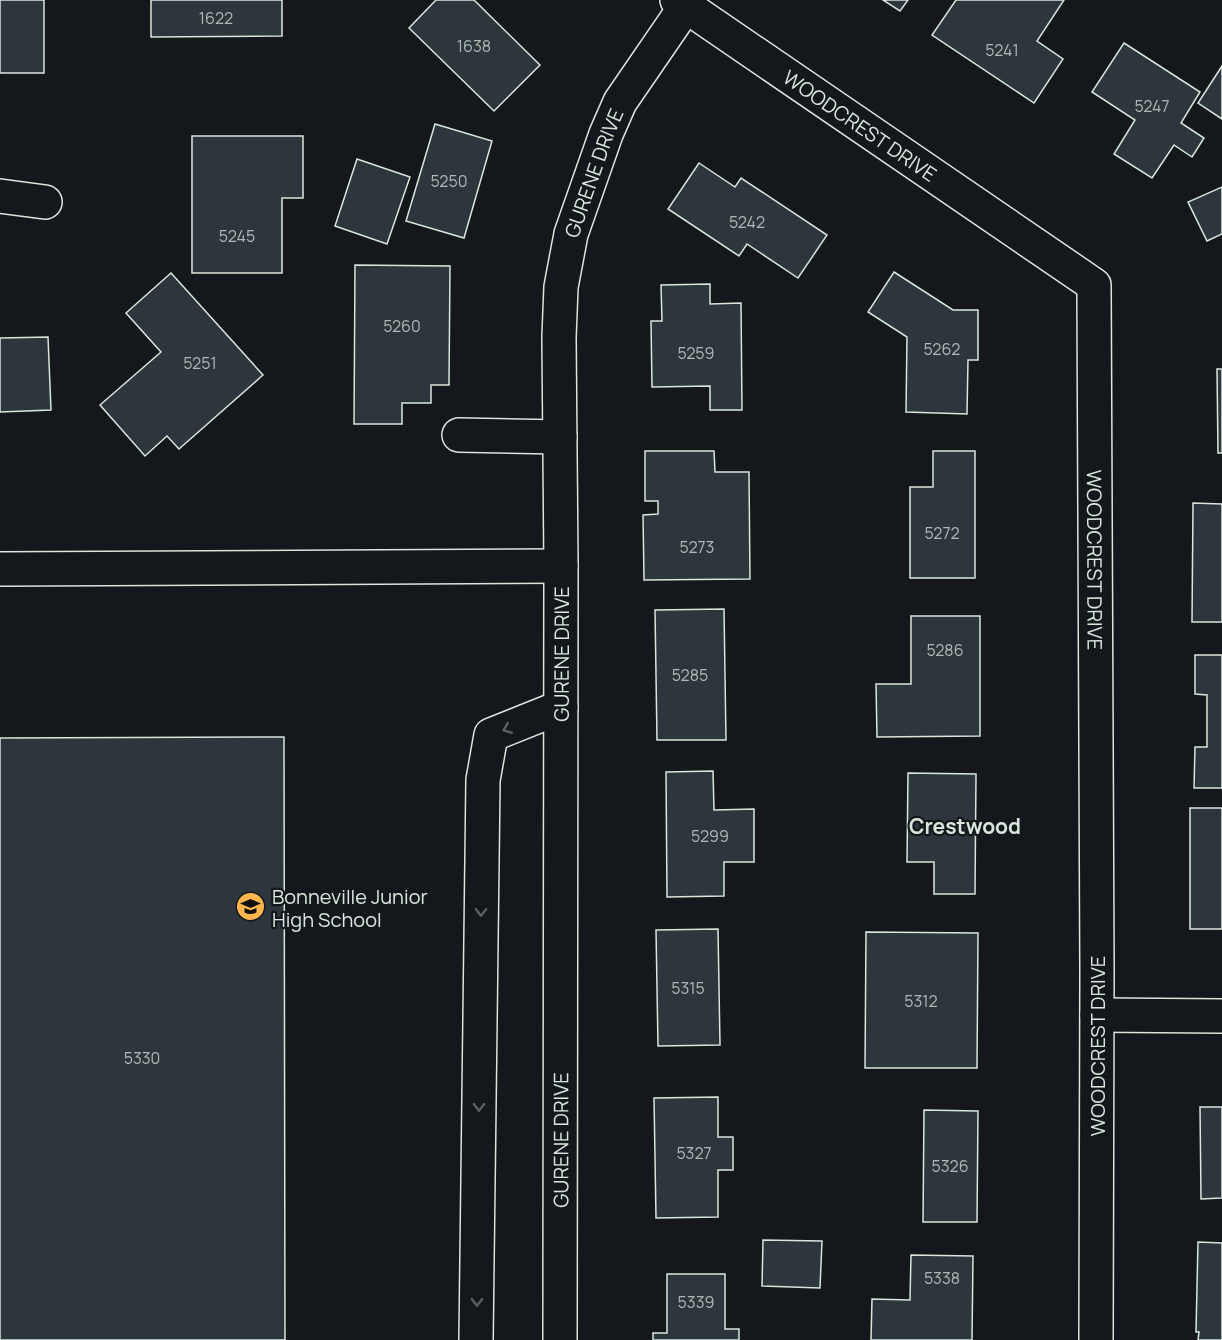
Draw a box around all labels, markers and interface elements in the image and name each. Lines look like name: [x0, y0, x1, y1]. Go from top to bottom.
house number: 1622: [199, 7, 233, 29]
house number: 1638: [457, 35, 491, 57]
house number: 5241: [985, 39, 1019, 61]
street label: WOODCREST DRIVE: [778, 63, 942, 187]
house number: 5247: [1134, 95, 1170, 117]
street label: GURENE DRIVE: [557, 104, 629, 241]
house number: 5250: [431, 170, 467, 192]
house number: 5242: [729, 211, 765, 233]
house number: 5245: [219, 225, 255, 247]
house number: 5260: [383, 315, 421, 337]
house number: 5262: [924, 338, 960, 360]
house number: 5259: [677, 342, 715, 364]
house number: 5251: [183, 352, 217, 374]
street label: WOODCREST DRIVE: [1081, 470, 1109, 650]
house number: 5272: [924, 522, 960, 544]
house number: 5273: [680, 536, 714, 558]
street label: GURENE DRIVE: [547, 586, 574, 722]
house number: 5286: [926, 639, 964, 661]
house number: 5285: [672, 664, 708, 686]
one-way arrow: [502, 722, 513, 734]
district label: Crestwood: [909, 812, 1021, 840]
house number: 5299: [691, 825, 729, 847]
place label: Bonneville Junior High School: [272, 883, 428, 933]
school or university icon: Bonneville Junior High School: [235, 891, 267, 923]
one-way arrow: [475, 908, 487, 917]
street label: WOODCREST DRIVE: [1084, 956, 1111, 1136]
house number: 5315: [671, 977, 705, 999]
house number: 5312: [904, 990, 938, 1012]
house number: 5330: [124, 1047, 160, 1069]
street label: GURENE DRIVE: [547, 1072, 574, 1208]
one-way arrow: [473, 1103, 485, 1112]
house number: 5327: [676, 1142, 712, 1164]
house number: 5326: [931, 1155, 969, 1177]
house number: 5338: [924, 1267, 960, 1289]
house number: 5339: [678, 1291, 714, 1313]
one-way arrow: [470, 1298, 483, 1307]

